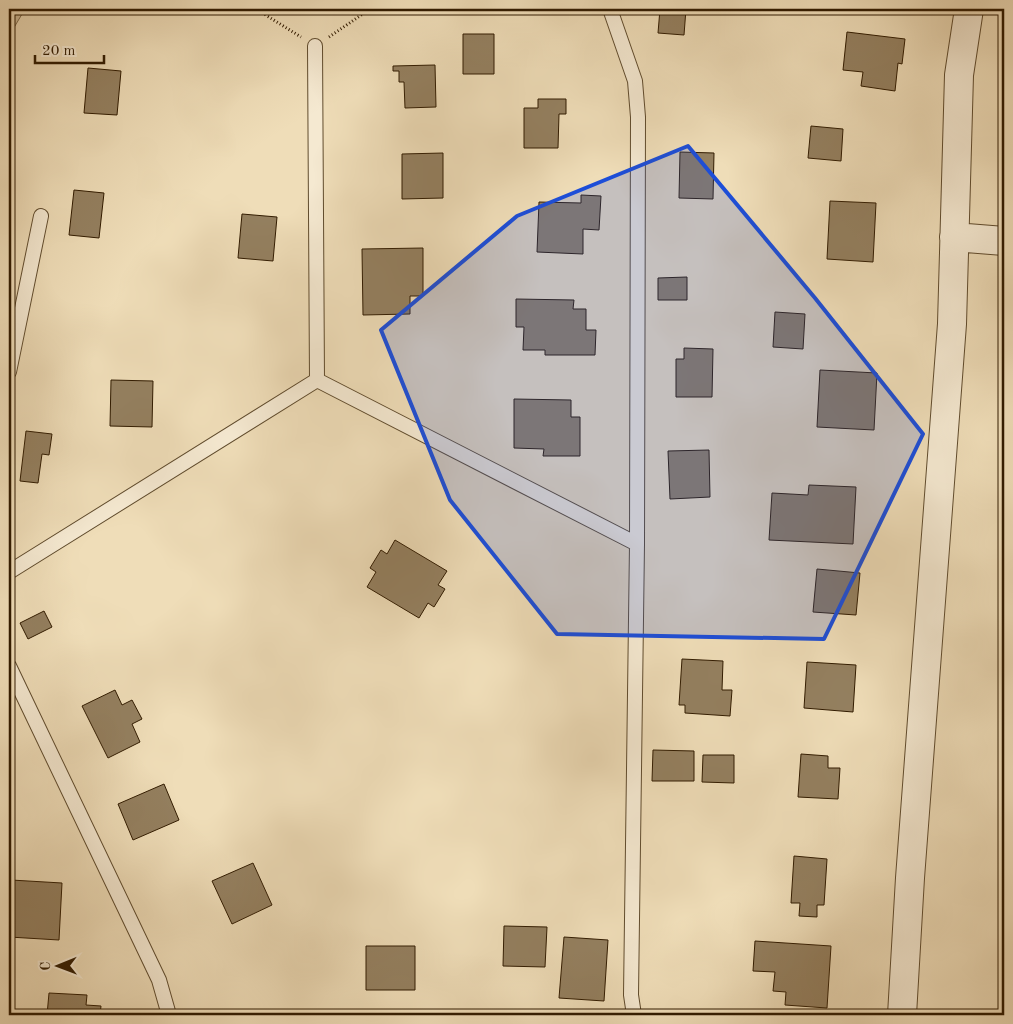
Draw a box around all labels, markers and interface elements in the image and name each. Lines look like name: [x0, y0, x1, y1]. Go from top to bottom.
scale bar: [35, 32, 104, 64]
text: 20 m: [42, 44, 76, 59]
north arrow: [32, 942, 82, 992]
text: С: [39, 961, 53, 971]

